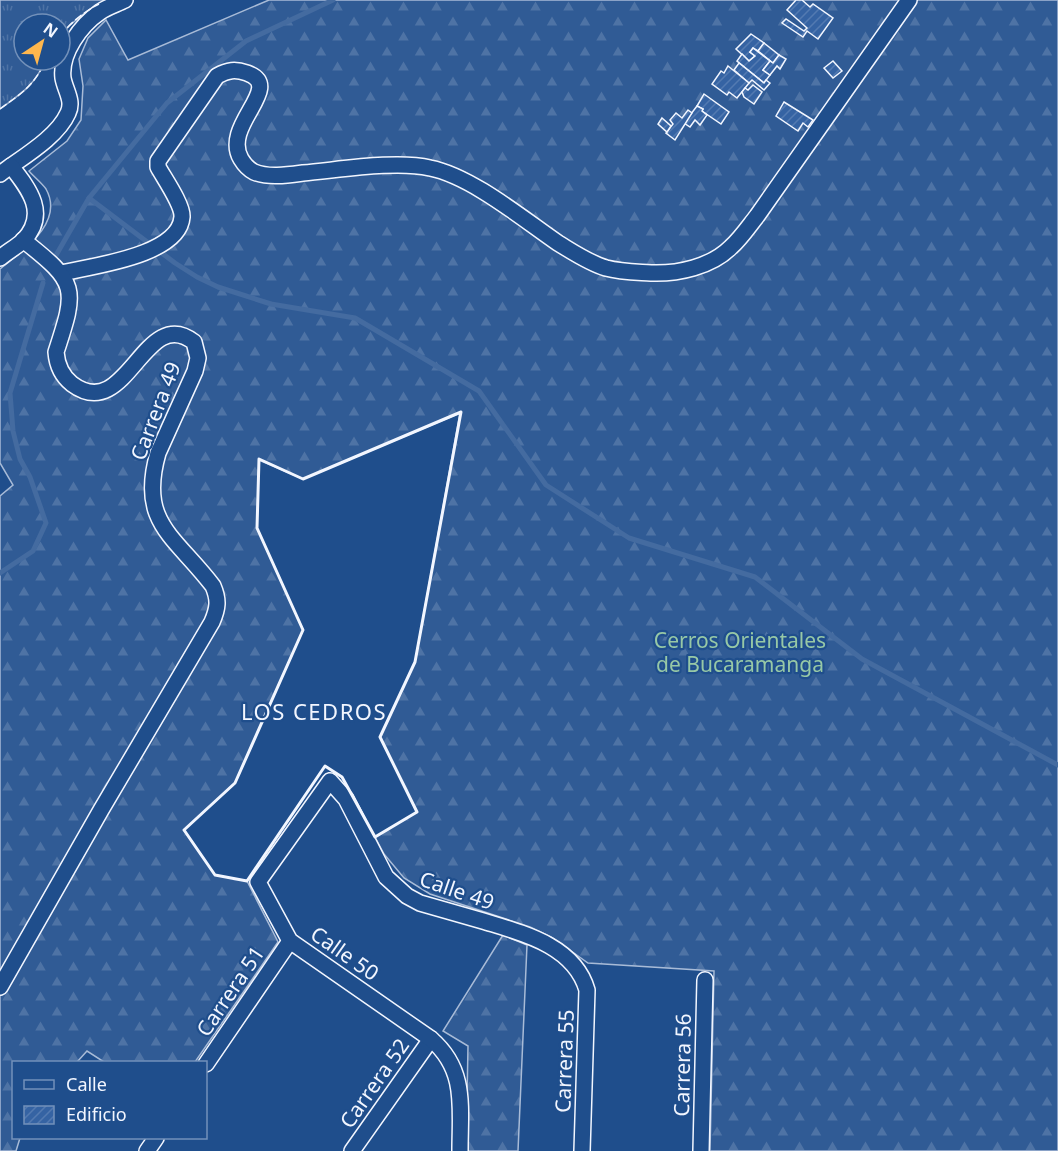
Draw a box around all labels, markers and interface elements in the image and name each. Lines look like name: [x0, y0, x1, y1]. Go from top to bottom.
north arrow: [12, 12, 72, 72]
text: N: [39, 17, 63, 43]
street label: Carrera 49: [123, 358, 187, 464]
park label: Cerros Orientales de Bucaramanga: [654, 626, 826, 678]
district label: LOS CEDROS: [241, 696, 387, 726]
street label: Calle 49: [416, 864, 498, 916]
street label: Calle 50: [305, 919, 385, 987]
street label: Carrera 51: [189, 940, 271, 1042]
street label: Carrera 55: [548, 1009, 580, 1113]
street label: Carrera 56: [667, 1013, 697, 1117]
street label: Carrera 52: [333, 1033, 415, 1133]
legend: [12, 1061, 207, 1139]
text: Calle: [66, 1072, 107, 1096]
text: Edificio: [66, 1102, 127, 1126]

